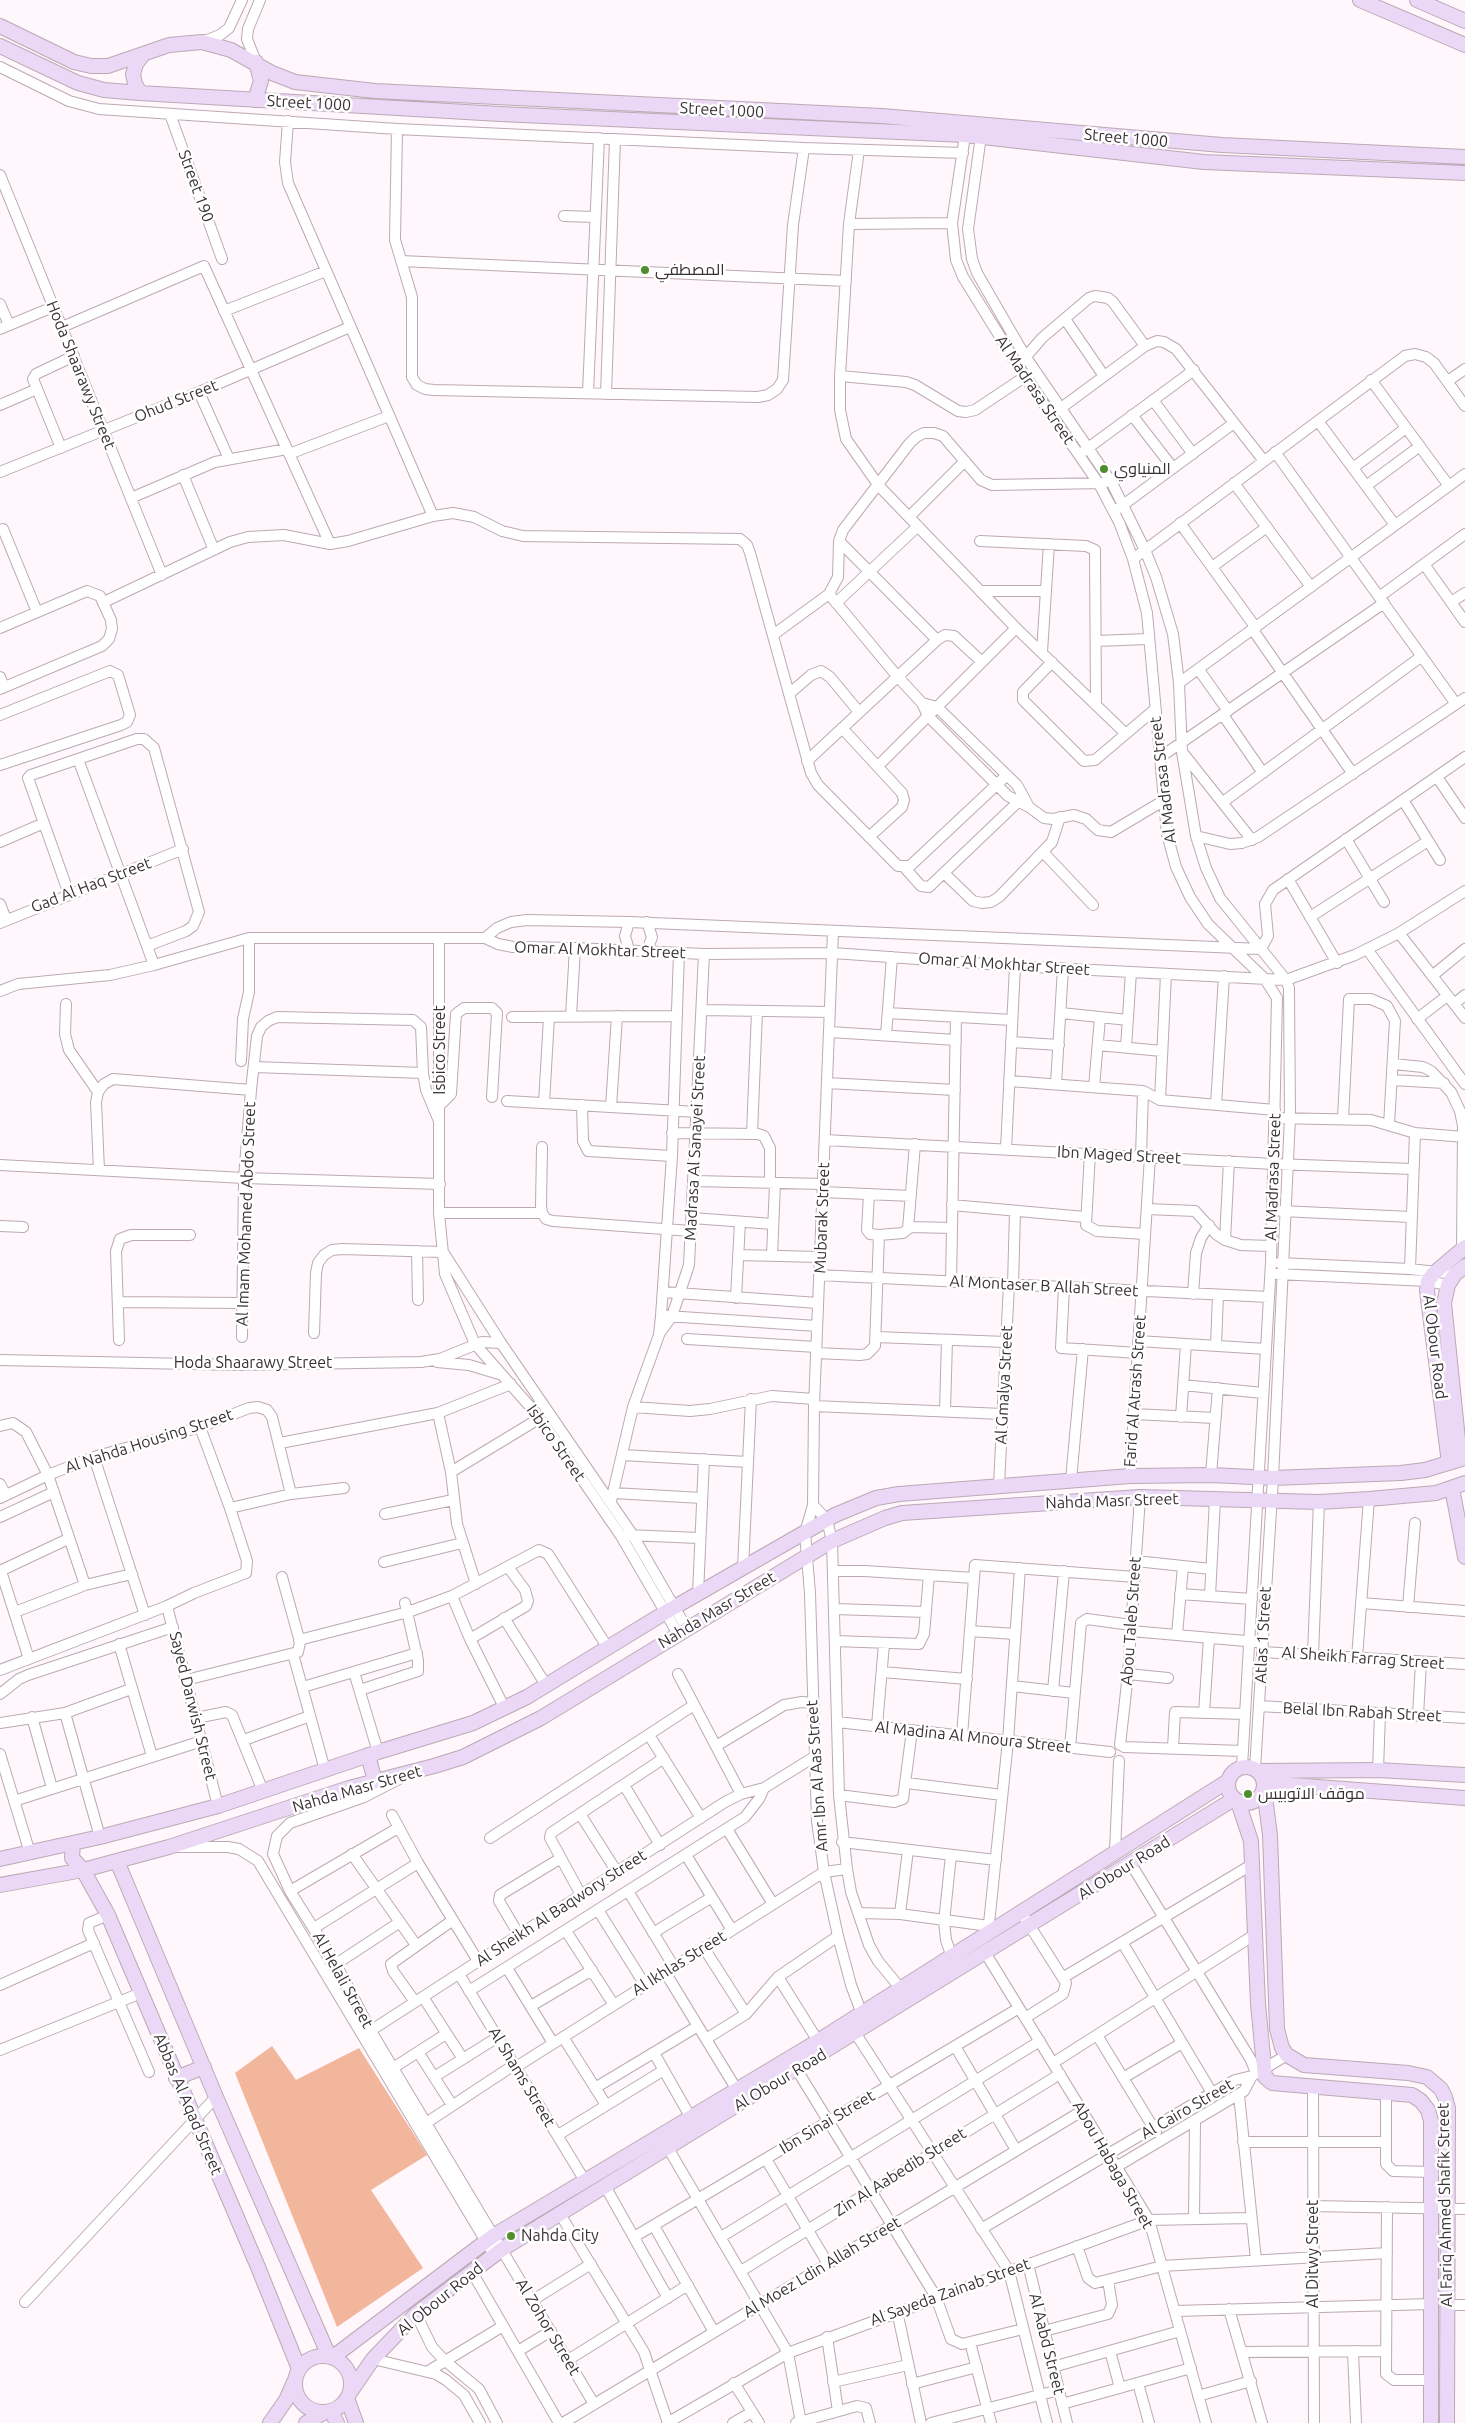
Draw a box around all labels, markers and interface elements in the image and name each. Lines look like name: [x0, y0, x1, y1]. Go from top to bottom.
street label: Street 1000: [266, 91, 352, 115]
street label: Street 1000: [679, 98, 765, 122]
street label: Street 1000: [1083, 125, 1169, 151]
street label: Street 190: [174, 147, 218, 225]
place label: المصطفي: [655, 260, 725, 280]
marker: المصطفي: [639, 264, 651, 276]
street label: Hoda Shaarawy Street: [42, 298, 120, 452]
street label: Al Madrasa Street: [991, 332, 1079, 448]
street label: Ohud Street: [131, 376, 221, 426]
place label: المنياوي: [1114, 459, 1171, 479]
marker: المنياوي: [1098, 463, 1110, 475]
street label: Al Madrasa Street: [1146, 716, 1180, 844]
street label: Gad Al Haq Street: [28, 853, 154, 917]
street label: Omar Al Mokhtar Street: [514, 937, 686, 963]
street label: Omar Al Mokhtar Street: [918, 948, 1090, 980]
street label: Isbico Street: [430, 1005, 450, 1095]
street label: Madrasa Al Sanayei Street: [681, 1055, 709, 1241]
street label: Al Imam Mohamed Abdo Street: [232, 1101, 260, 1327]
street label: Al Madrasa Street: [1261, 1113, 1285, 1241]
street label: Ibn Maged Street: [1057, 1142, 1181, 1168]
street label: Mubarak Street: [810, 1162, 834, 1274]
street label: Al Montaser B Allah Street: [949, 1271, 1139, 1301]
street label: Al Obour Road: [1419, 1294, 1451, 1400]
street label: Farid Al Atrash Street: [1120, 1314, 1150, 1468]
street label: Al Gmalya Street: [991, 1325, 1017, 1445]
street label: Hoda Shaarawy Street: [174, 1353, 332, 1373]
street label: Isbico Street: [523, 1401, 589, 1485]
street label: Al Nahda Housing Street: [63, 1405, 235, 1477]
street label: Nahda Masr Street: [1045, 1489, 1179, 1513]
street label: Abou Taleb Street: [1117, 1556, 1145, 1686]
street label: Nahda Masr Street: [655, 1567, 779, 1653]
street label: Atlas 1 Street: [1251, 1586, 1275, 1684]
street label: Sayed Darwish Street: [165, 1630, 221, 1782]
street label: Al Sheikh Farrag Street: [1281, 1643, 1445, 1673]
street label: Belal Ibn Rabah Street: [1282, 1698, 1442, 1726]
street label: Amr Ibn Al Aas Street: [802, 1699, 832, 1853]
street label: Al Madina Al Mnoura Street: [874, 1717, 1072, 1757]
street label: Nahda Masr Street: [290, 1761, 424, 1817]
place label: موقف الاتوبيس: [1258, 1784, 1365, 1804]
marker: موقف الاتوبيس: [1242, 1788, 1254, 1800]
street label: Al Obour Road: [1074, 1832, 1174, 1904]
street label: Al Sheikh Al Baqwory Street: [472, 1846, 650, 1970]
street label: Al Ikhlas Street: [628, 1926, 730, 2000]
street label: Al Helali Street: [309, 1929, 377, 2031]
street label: Al Shams Street: [485, 2024, 559, 2130]
street label: Abbas Al Aqad Street: [149, 2030, 227, 2178]
street label: Al Obour Road: [730, 2045, 830, 2115]
street label: Al Cairo Street: [1137, 2075, 1237, 2143]
street label: Ibn Sinai Street: [776, 2086, 878, 2158]
street label: Abou Habaga Street: [1069, 2098, 1157, 2232]
street label: Al Fariq Ahmed Shafik Street: [1434, 2103, 1456, 2307]
street label: Zin Al Aabedib Street: [831, 2124, 969, 2220]
street label: Al Ditwy Street: [1303, 2200, 1323, 2308]
street label: Al Moez Ldin Allah Street: [740, 2212, 904, 2322]
place label: Nahda City: [521, 2226, 599, 2246]
marker: Nahda City: [505, 2230, 517, 2242]
street label: Al Sayeda Zainab Street: [867, 2254, 1033, 2330]
street label: Al Obour Road: [393, 2258, 487, 2340]
street label: Al Zohor Street: [512, 2275, 584, 2379]
street label: Al Aabd Street: [1025, 2291, 1069, 2397]

